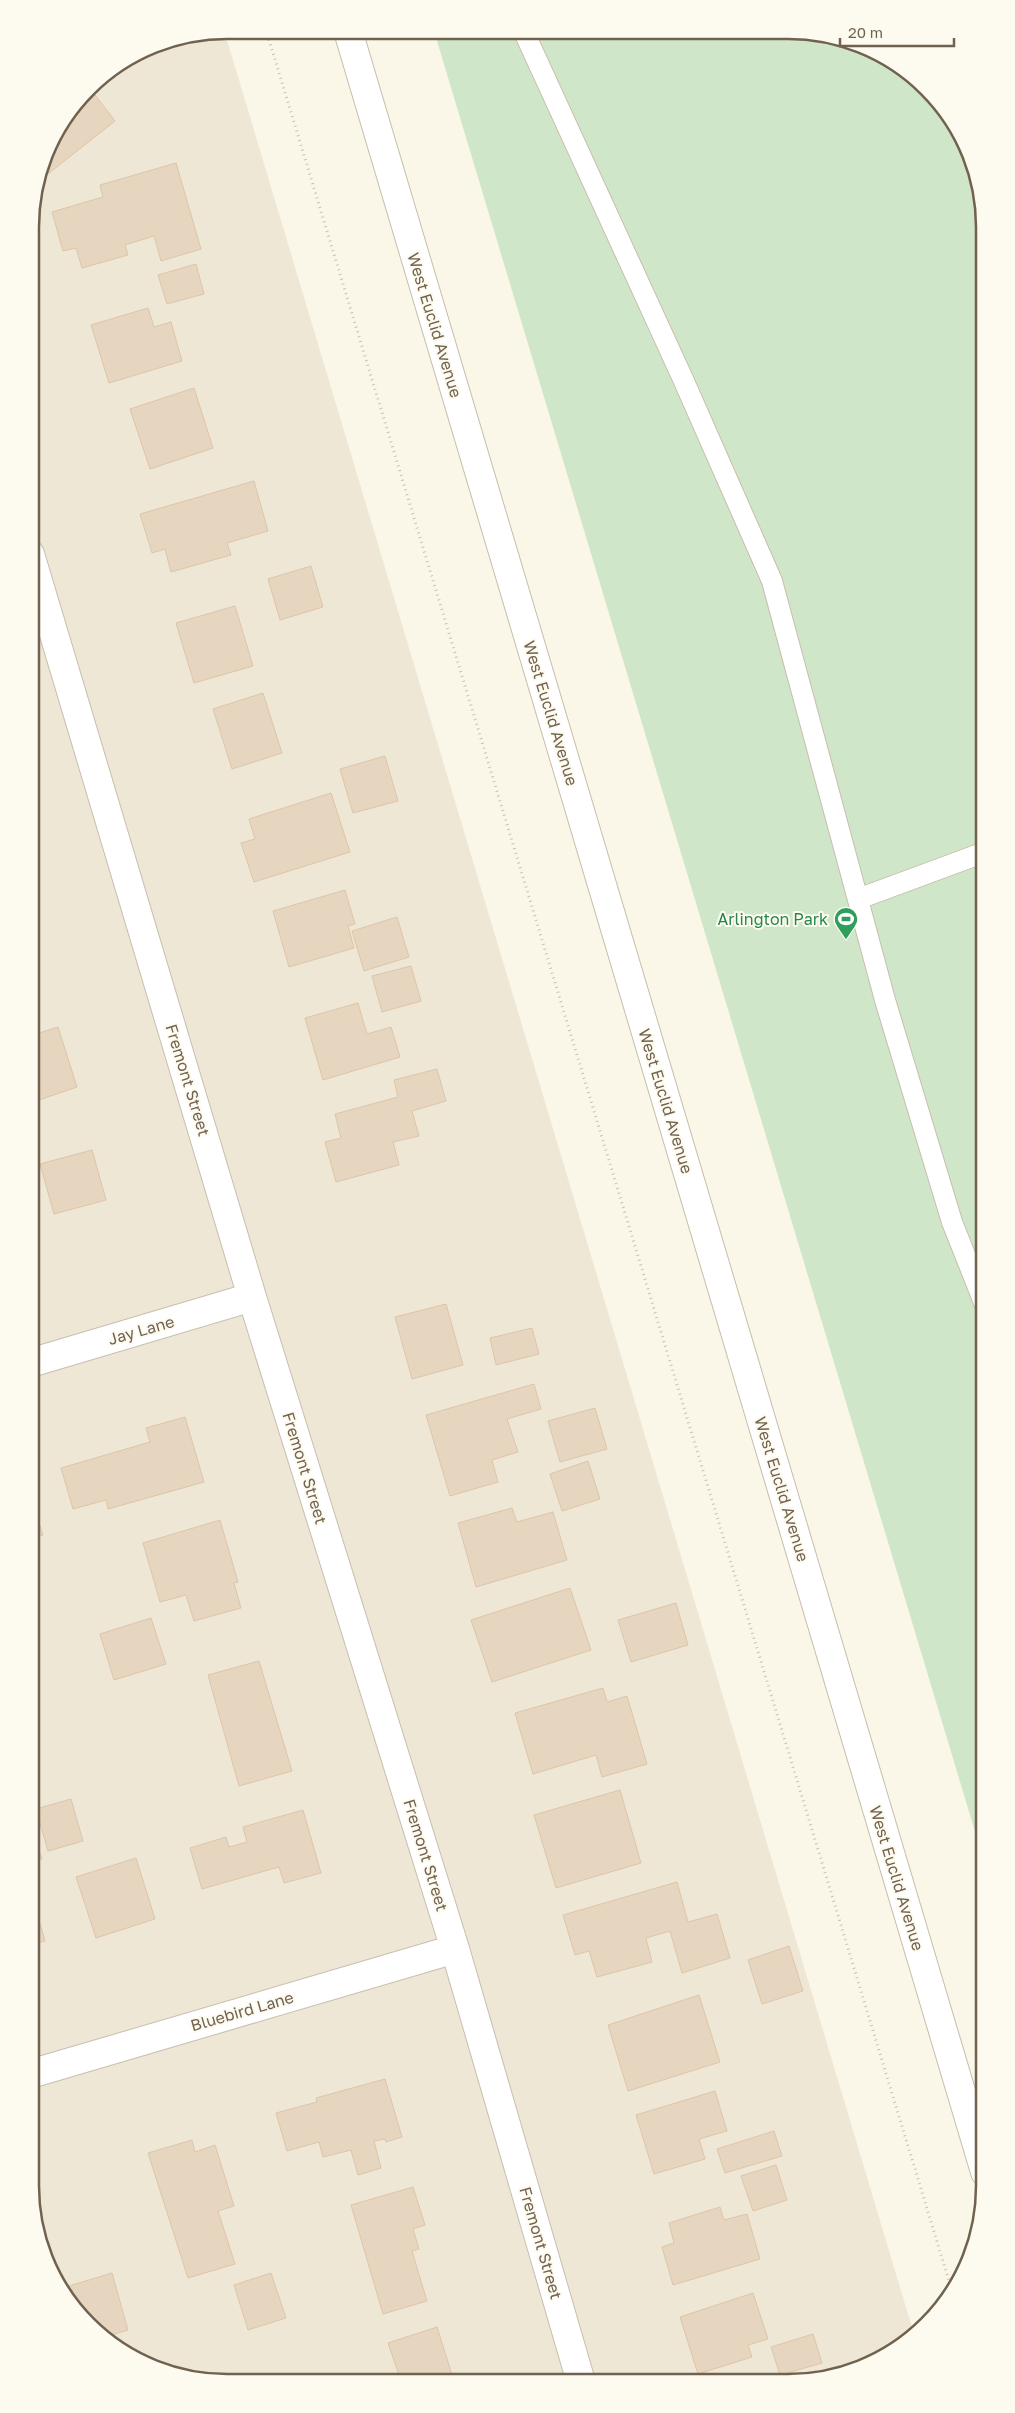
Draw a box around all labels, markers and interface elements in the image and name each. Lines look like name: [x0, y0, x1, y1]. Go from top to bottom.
scale bar: [840, 15, 954, 47]
text: 20 m: [848, 23, 883, 41]
street label: West Euclid Avenue: [403, 250, 467, 400]
street label: West Euclid Avenue: [519, 638, 583, 788]
sports icon: Arlington Park: [833, 906, 859, 940]
place label: Arlington Park: [717, 909, 828, 929]
street label: Fremont Street: [161, 1022, 215, 1138]
street label: West Euclid Avenue: [634, 1026, 698, 1176]
street label: Jay Lane: [106, 1311, 176, 1349]
street label: Fremont Street: [278, 1410, 332, 1526]
street label: West Euclid Avenue: [750, 1414, 814, 1564]
street label: Fremont Street: [399, 1797, 453, 1913]
street label: West Euclid Avenue: [865, 1803, 929, 1953]
street label: Bluebird Lane: [188, 1987, 296, 2035]
street label: Fremont Street: [515, 2184, 567, 2302]

